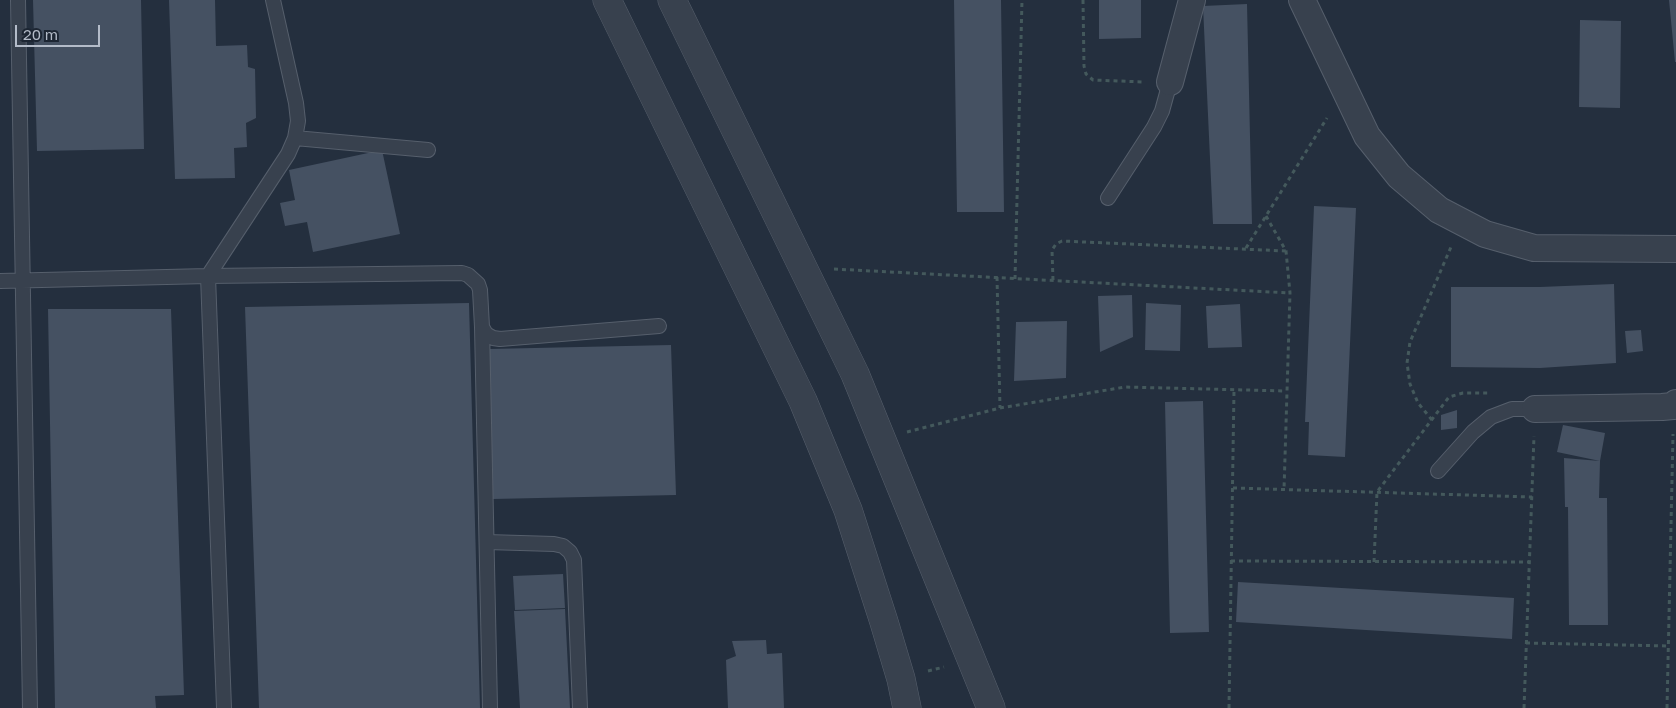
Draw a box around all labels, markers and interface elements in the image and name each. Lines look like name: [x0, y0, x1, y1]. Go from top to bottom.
scale bar: [18, 15, 102, 47]
text: 20 m: [23, 25, 58, 43]

